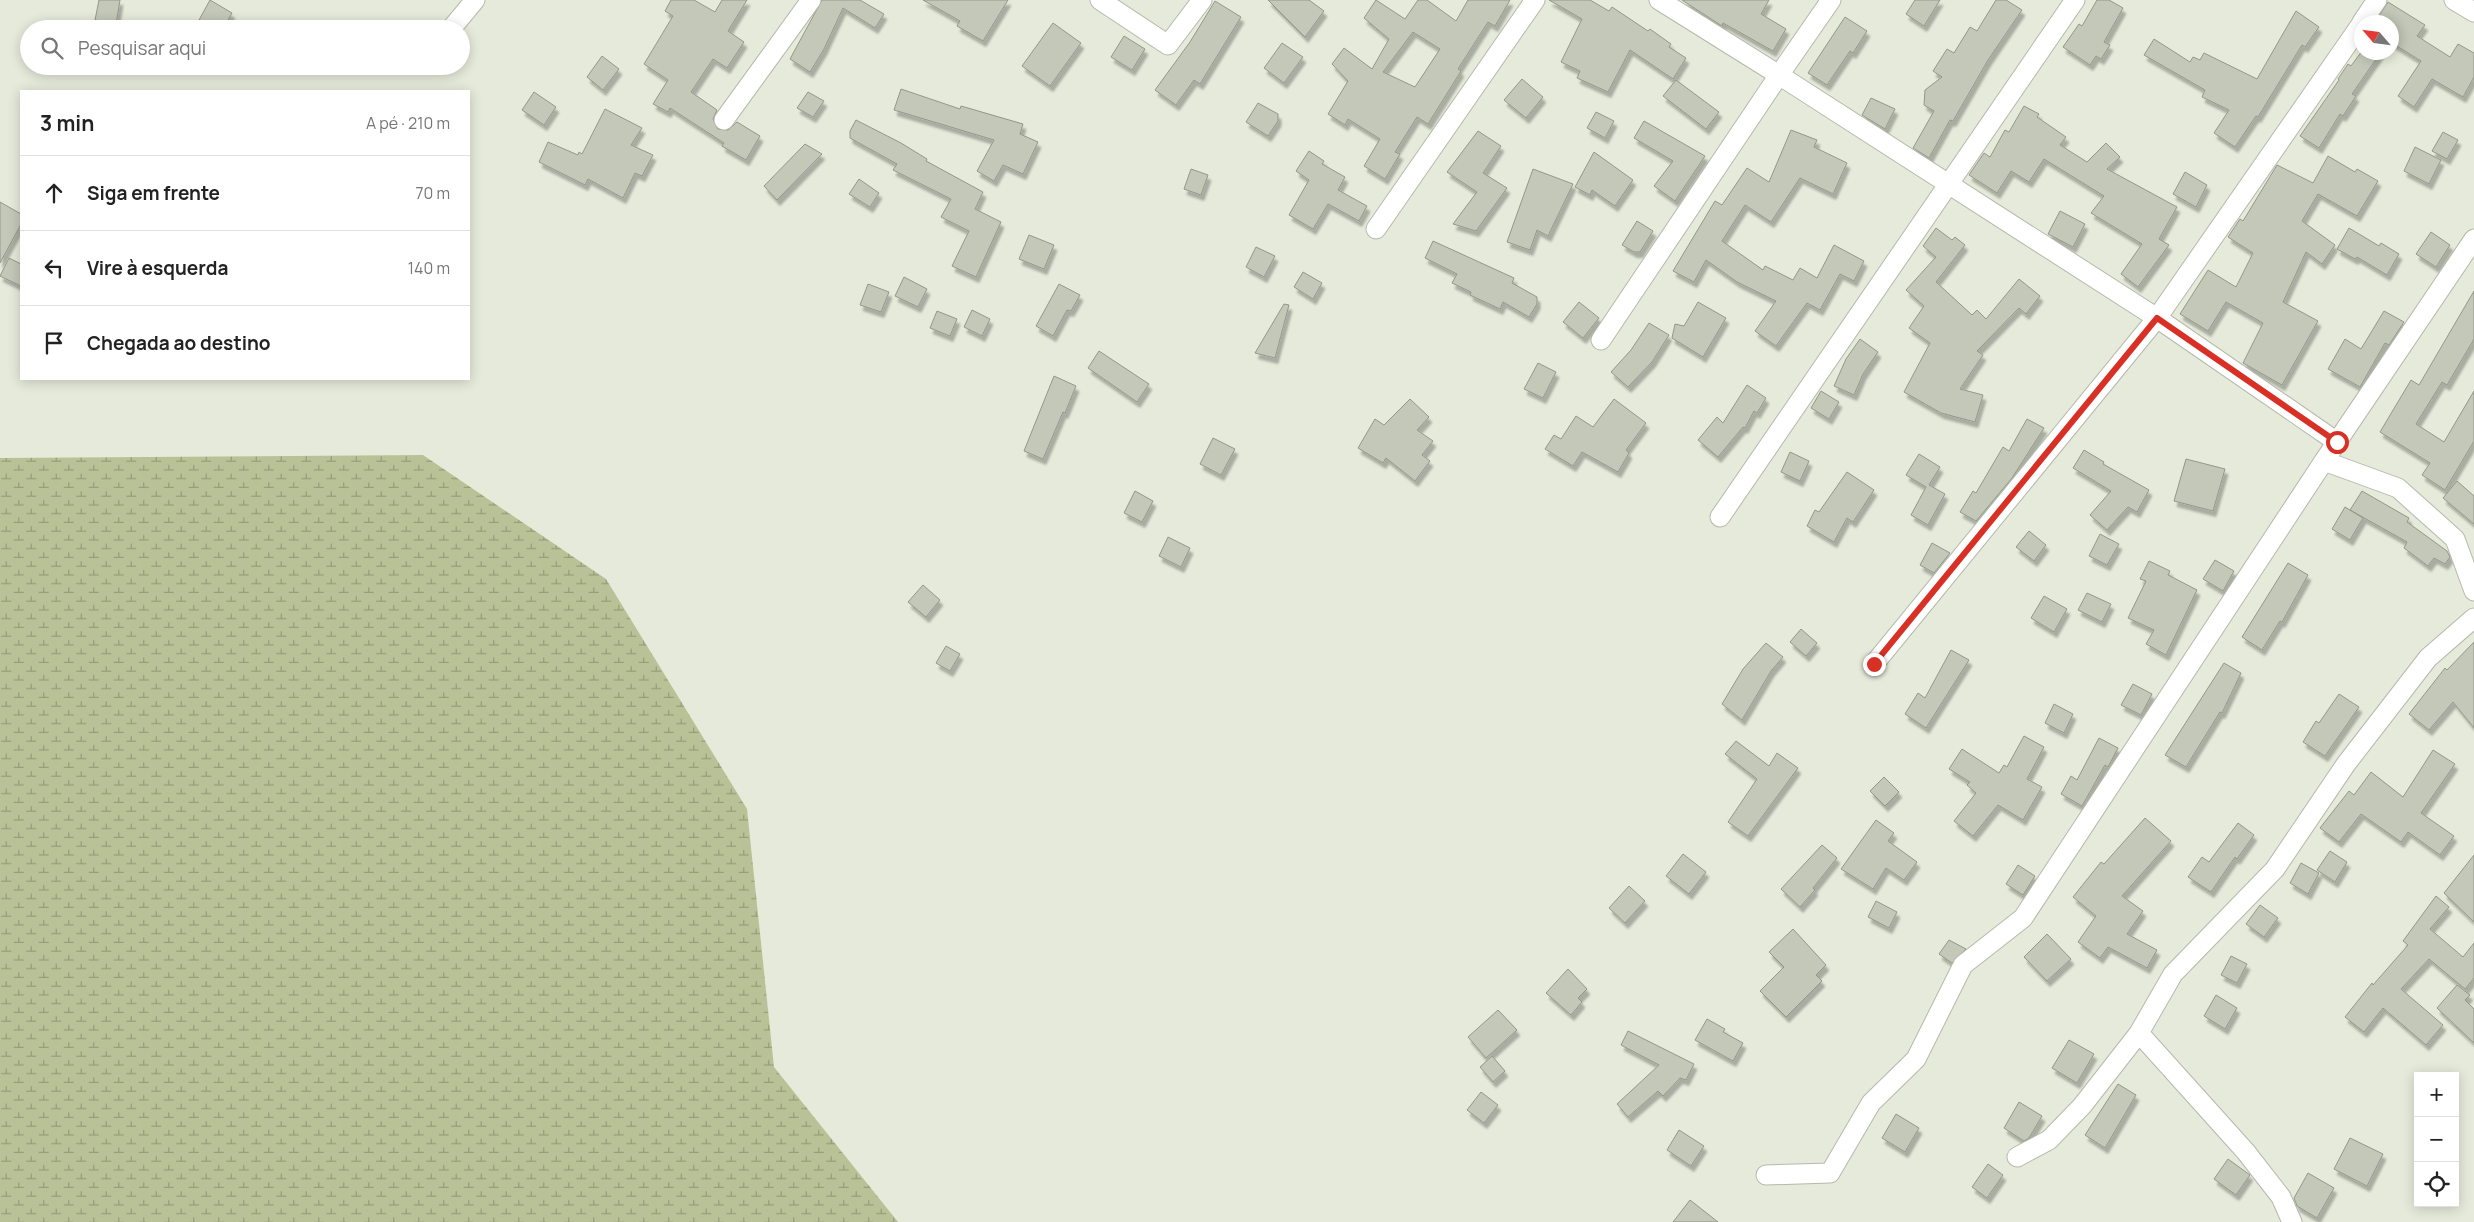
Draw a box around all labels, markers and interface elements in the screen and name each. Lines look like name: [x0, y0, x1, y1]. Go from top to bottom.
north arrow: [2354, 15, 2399, 60]
search box: [20, 20, 470, 75]
icon: search: [38, 34, 66, 62]
text: Pesquisar aqui: [78, 35, 206, 61]
text: 3 min: [40, 109, 94, 137]
text: A pé · 210 m: [366, 112, 450, 134]
icon: ahead: [40, 179, 68, 207]
text: Siga em frente: [87, 180, 220, 206]
text: 70 m: [415, 182, 450, 204]
icon: left: [40, 254, 68, 282]
text: Vire à esquerda: [87, 255, 228, 281]
text: 140 m: [408, 257, 450, 279]
icon: arrive: [40, 329, 68, 357]
text: Chegada ao destino: [87, 330, 270, 356]
route start: [2326, 431, 2349, 454]
route end: [1863, 653, 1886, 676]
map controls: [2414, 1072, 2459, 1207]
button: +: [2414, 1072, 2459, 1117]
button: −: [2414, 1117, 2459, 1162]
button: locate: [2414, 1162, 2459, 1207]

